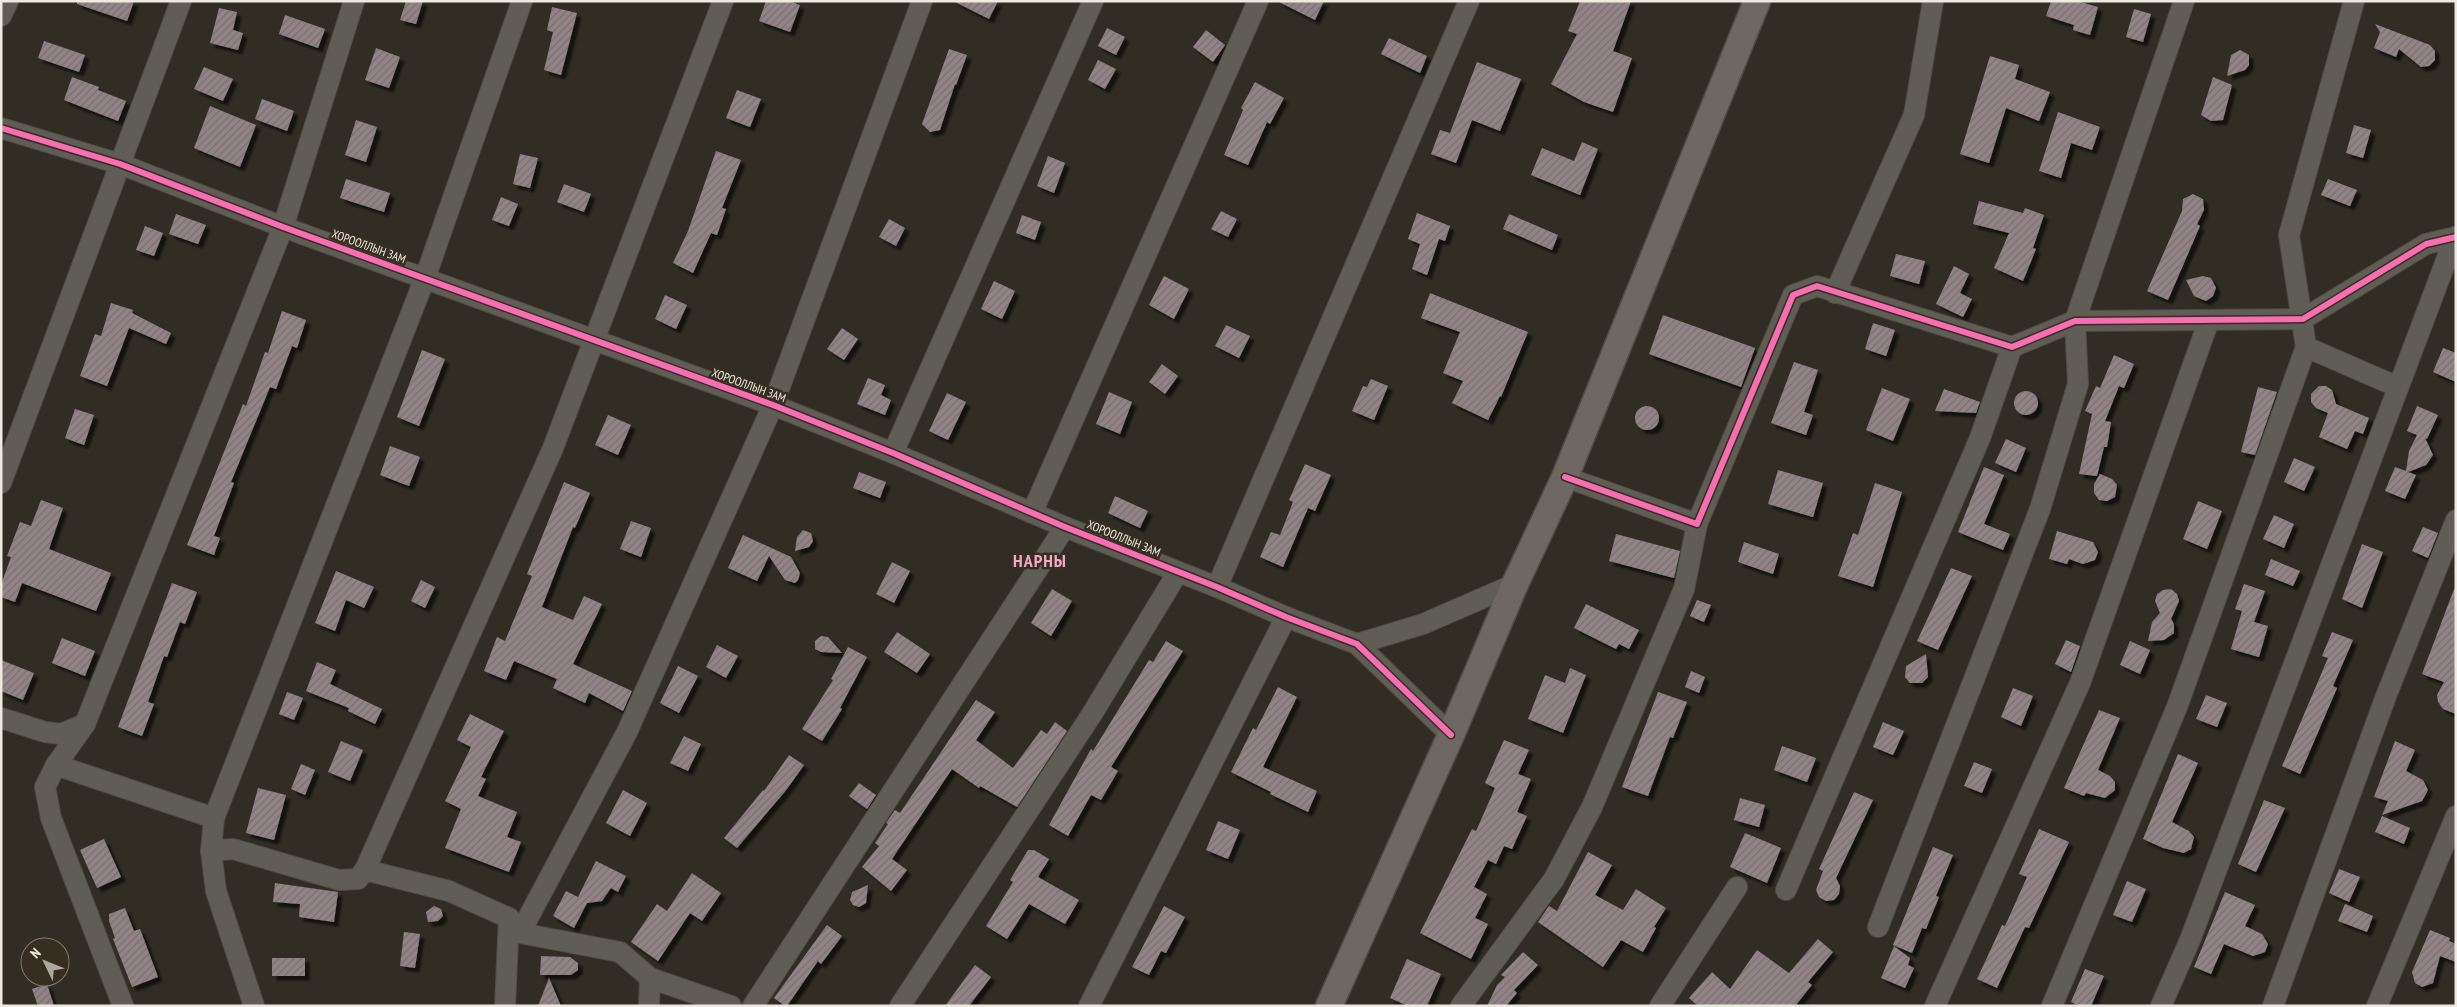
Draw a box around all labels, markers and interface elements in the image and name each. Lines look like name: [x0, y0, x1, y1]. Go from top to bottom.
street label: ХОРООЛЛЫН ЗАМ: [330, 226, 408, 266]
street label: ХОРООЛЛЫН ЗАМ: [710, 365, 788, 405]
street label: ХОРООЛЛЫН ЗАМ: [1085, 516, 1163, 560]
district label: НАРНЫ: [1013, 549, 1067, 572]
north arrow: [20, 937, 70, 987]
text: N: [26, 944, 45, 962]

